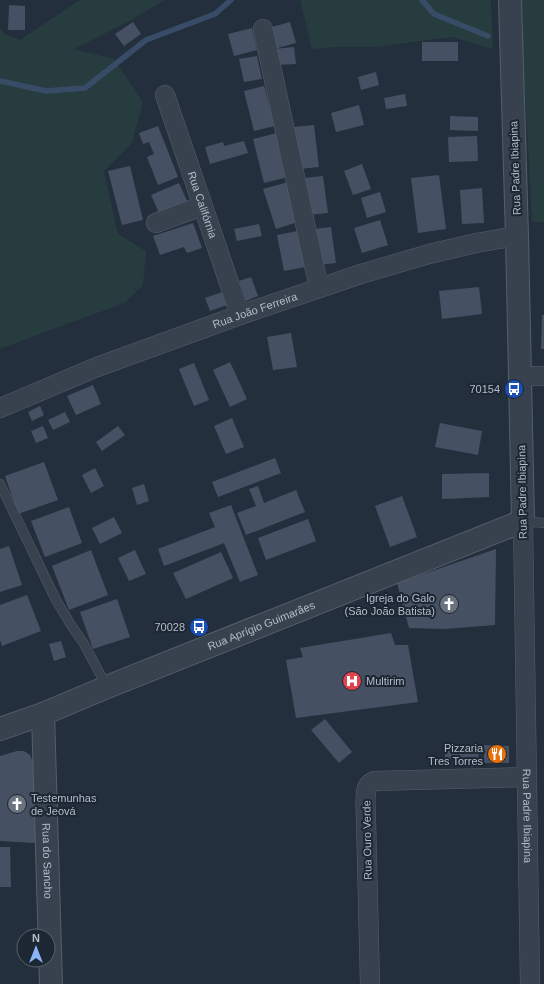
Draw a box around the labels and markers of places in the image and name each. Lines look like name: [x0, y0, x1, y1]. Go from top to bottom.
bus stop icon: 70154: [503, 378, 525, 400]
place label: 70154: [469, 383, 500, 395]
place label: Igreja do Galo (São João Batista): [345, 592, 435, 617]
church icon: Igreja do Galo (São João Batista): [438, 593, 460, 615]
bus stop icon: 70028: [188, 616, 210, 638]
place label: 70028: [154, 621, 185, 633]
hospital icon: Multirim: [341, 670, 363, 692]
place label: Multirim: [366, 675, 405, 687]
place label: Pizzaria Tres Torres: [428, 742, 484, 767]
restaurant icon: Pizzaria Tres Torres: [486, 743, 508, 765]
place label: Testemunhas de Jeová: [31, 792, 97, 817]
church icon: Testemunhas de Jeová: [6, 793, 28, 815]

